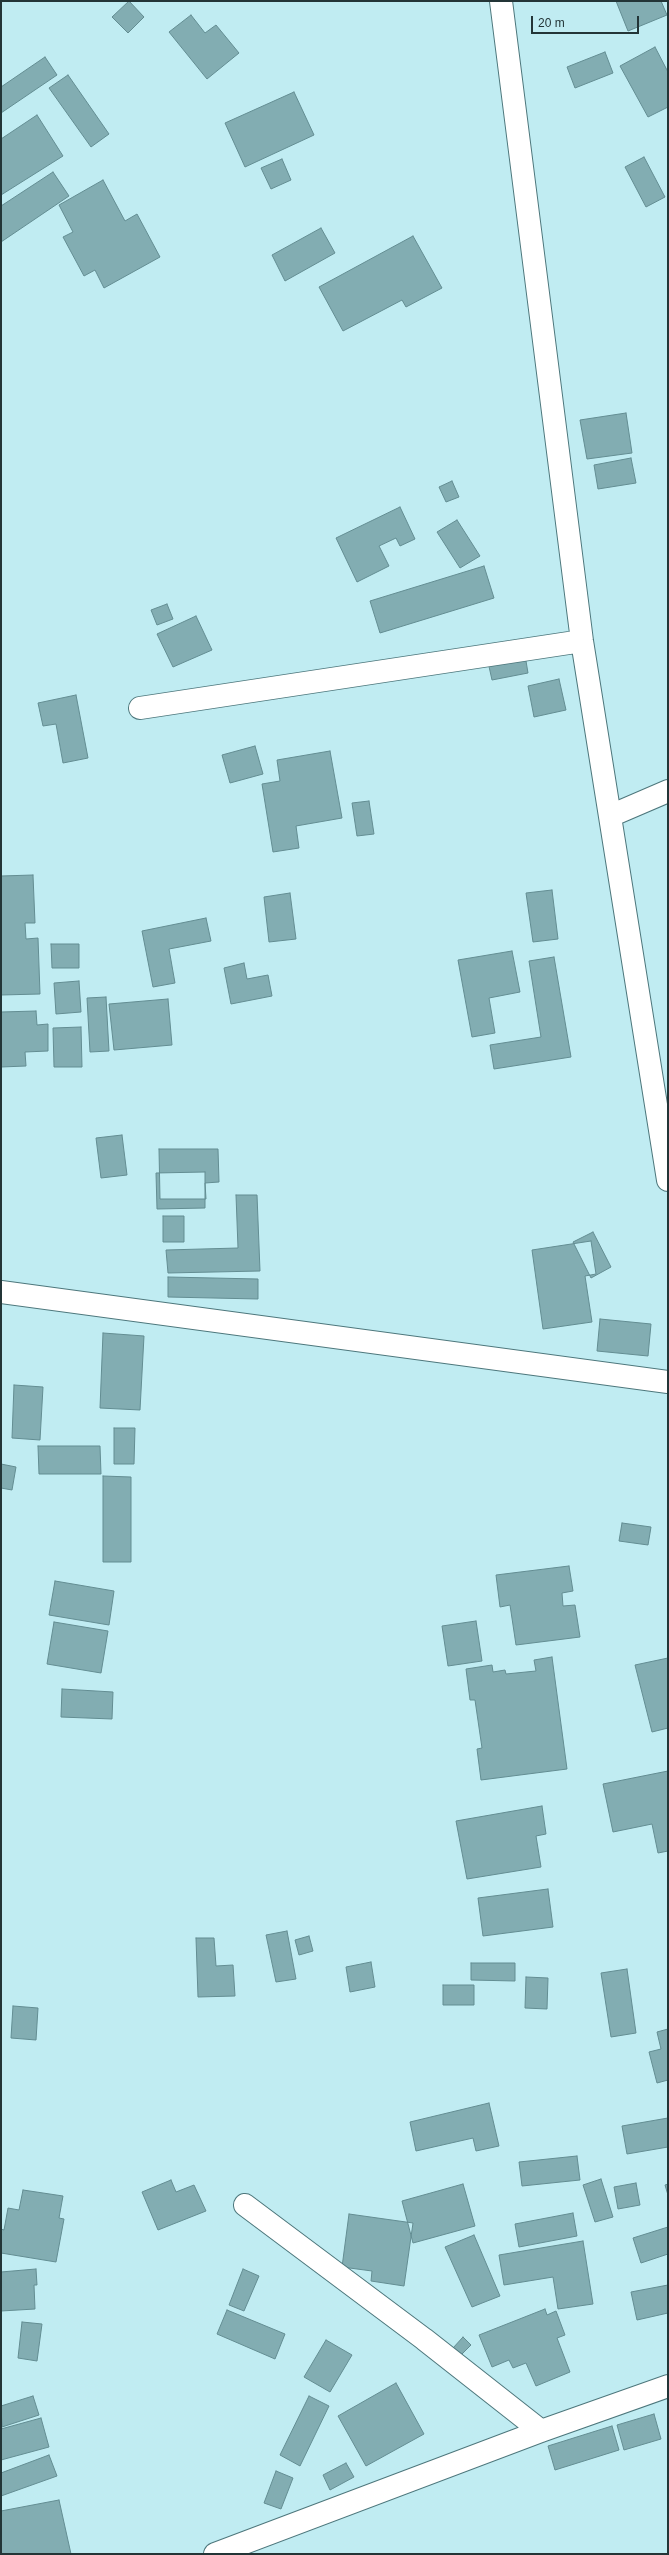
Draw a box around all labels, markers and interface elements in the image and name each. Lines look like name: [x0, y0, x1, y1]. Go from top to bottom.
scale bar: [533, 8, 641, 34]
text: 20 m: [538, 16, 565, 30]

